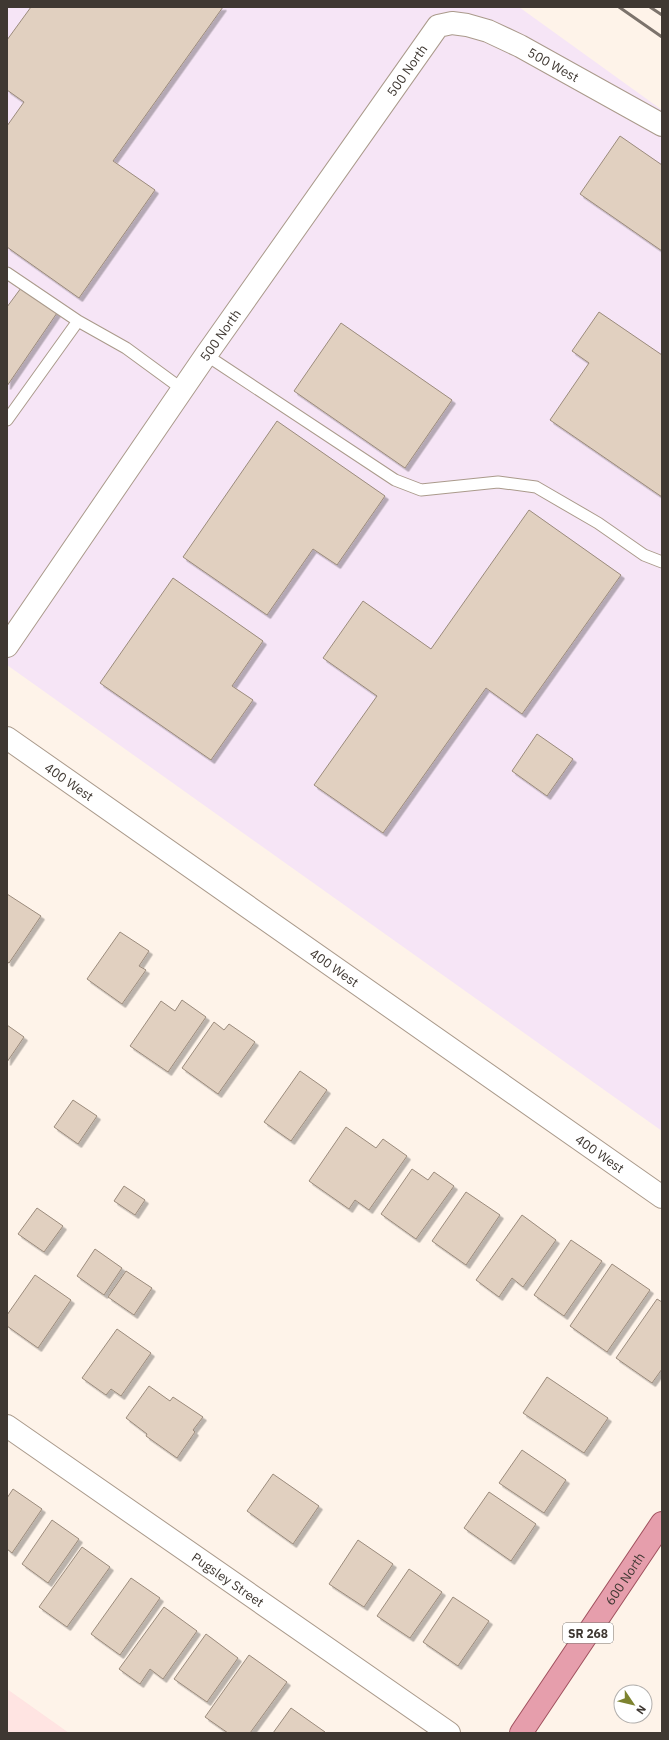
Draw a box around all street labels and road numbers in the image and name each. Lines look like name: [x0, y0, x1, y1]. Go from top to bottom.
street label: 500 North: [383, 41, 431, 100]
street label: 500 West: [525, 44, 582, 86]
street label: 500 North: [196, 306, 244, 364]
street label: 400 West: [41, 759, 97, 805]
street label: 400 West: [307, 945, 362, 991]
street label: 400 West: [572, 1130, 628, 1176]
street label: Pugsley Street: [188, 1548, 267, 1611]
street label: 600 North: [601, 1549, 648, 1608]
road number: SR 268: [563, 1623, 613, 1643]

